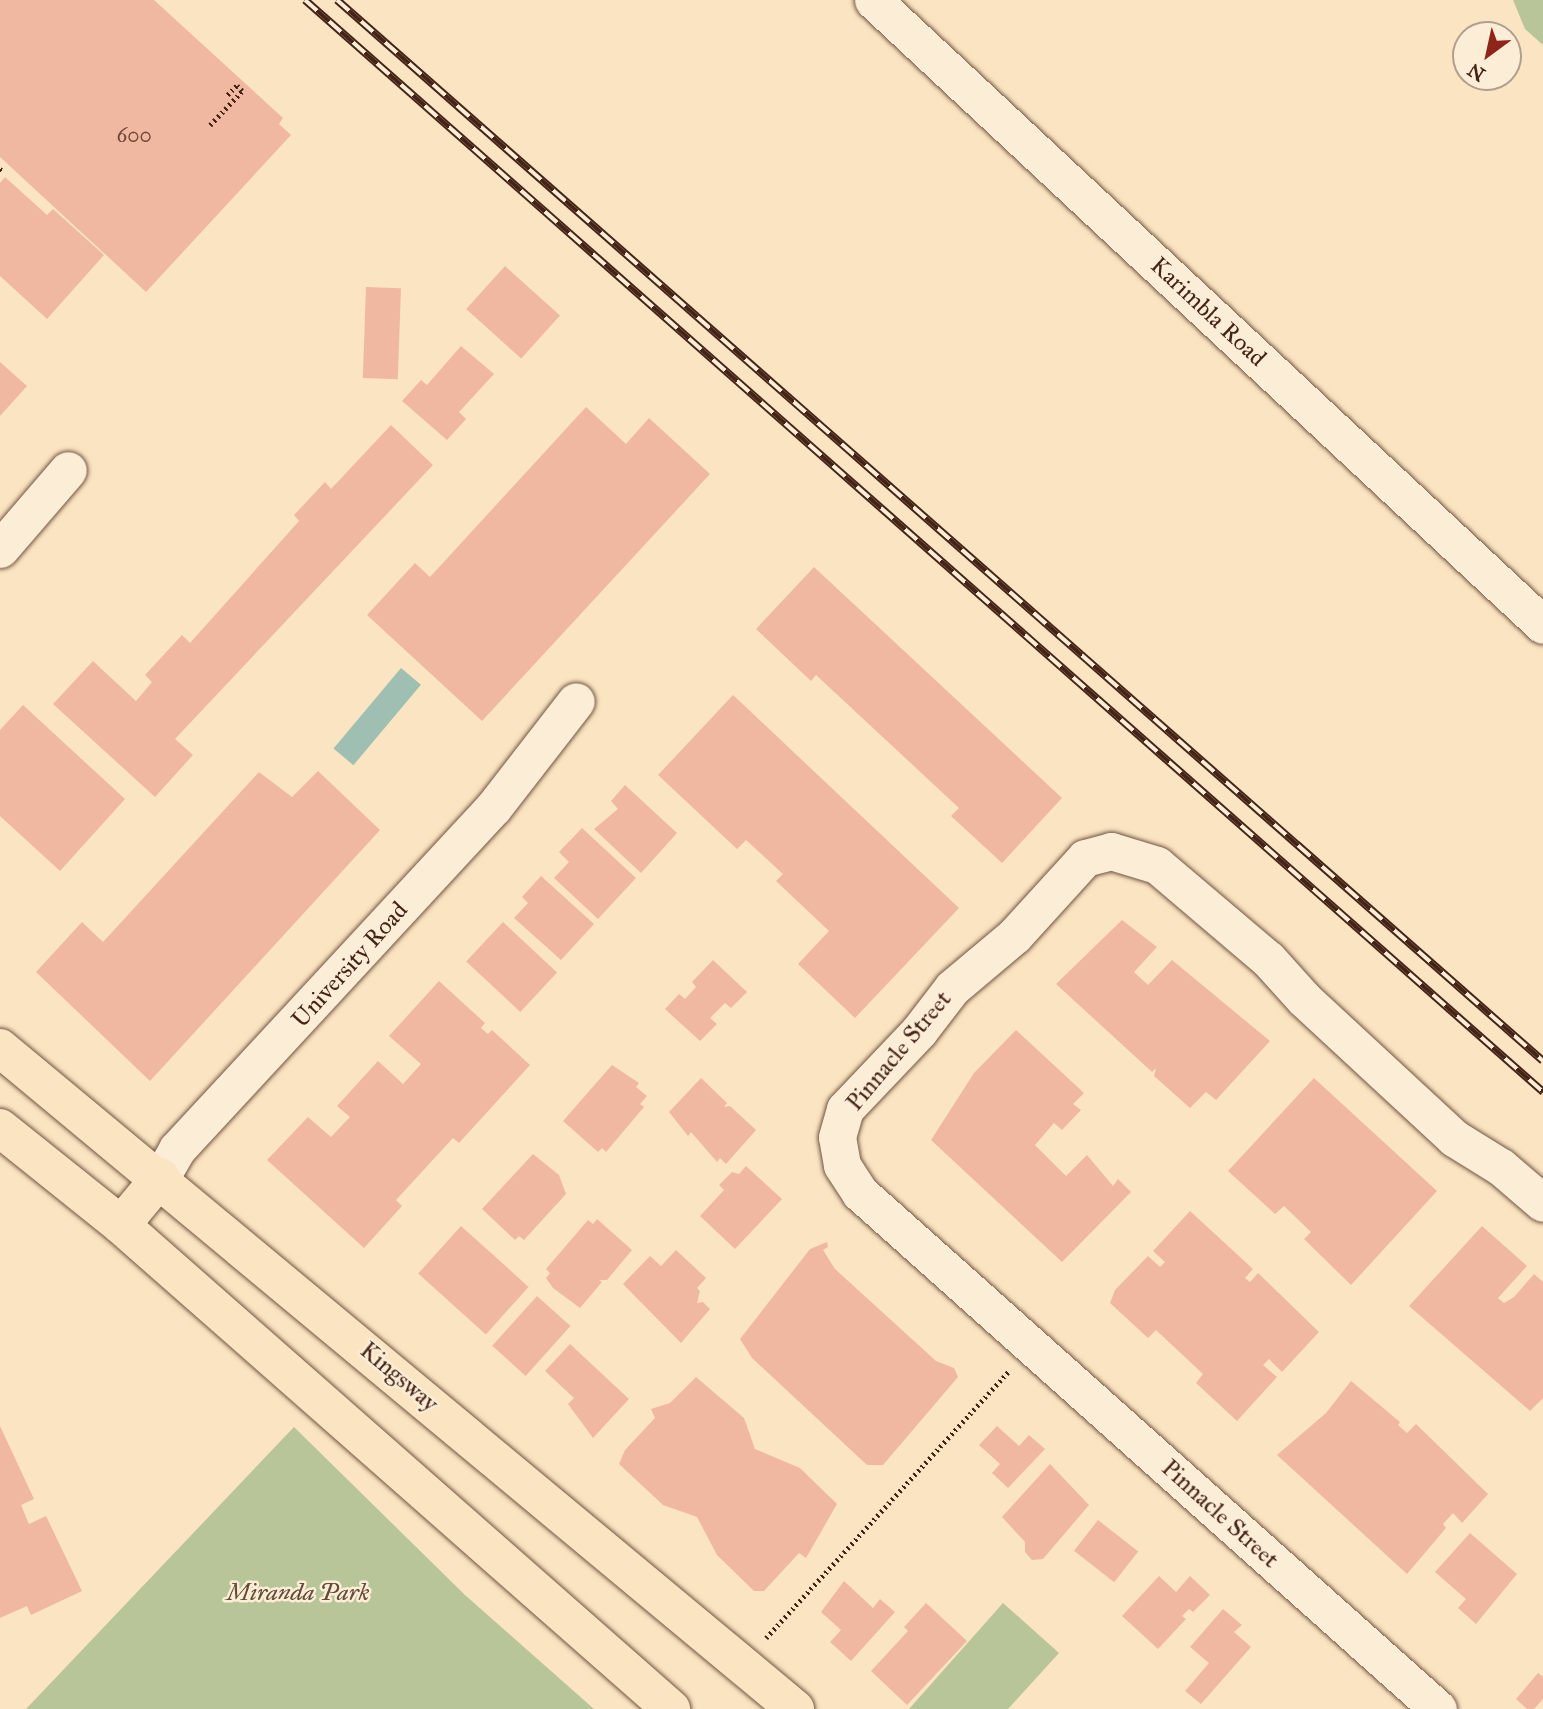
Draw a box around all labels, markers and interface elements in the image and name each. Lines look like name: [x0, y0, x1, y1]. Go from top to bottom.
north arrow: [1452, 21, 1522, 91]
text: N: [1463, 58, 1489, 86]
house number: 600: [116, 122, 152, 148]
street label: Karimbla Road: [1144, 251, 1272, 373]
street label: University Road: [286, 896, 414, 1034]
street label: Pinnacle Street: [840, 985, 958, 1117]
street label: Kingsway: [354, 1336, 444, 1418]
street label: Pinnacle Street: [1155, 1454, 1285, 1574]
park label: Miranda Park: [227, 1579, 369, 1607]

